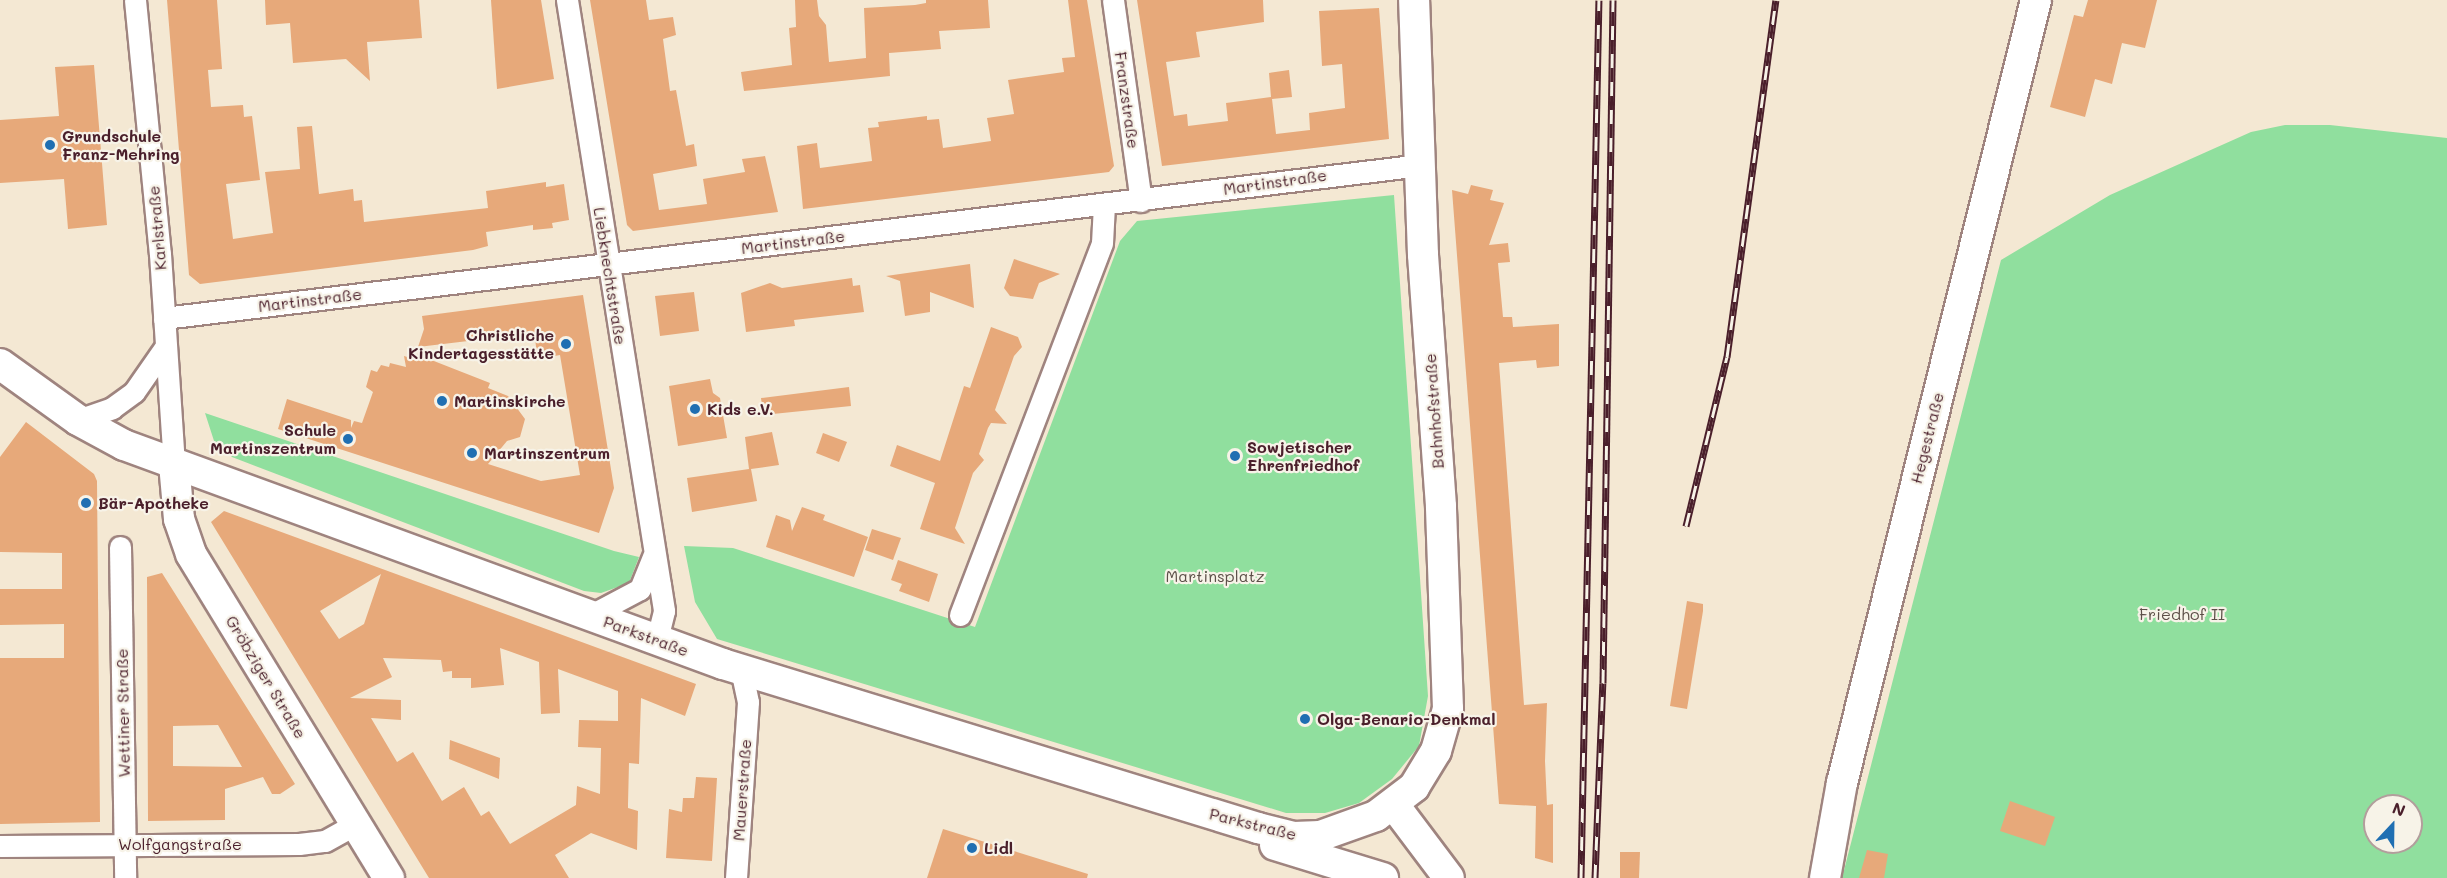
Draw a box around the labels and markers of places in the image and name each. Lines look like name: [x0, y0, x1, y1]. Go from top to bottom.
place label: Grundschule Franz-Mehring: [62, 126, 180, 164]
marker: Grundschule Franz-Mehring: [43, 138, 57, 152]
place label: Christliche Kindertagesstätte: [408, 325, 554, 363]
marker: Christliche Kindertagesstätte: [559, 337, 573, 351]
place label: Martinskirche: [454, 391, 566, 411]
marker: Martinskirche: [435, 394, 449, 408]
place label: Kids e.V.: [707, 399, 774, 419]
marker: Kids e.V.: [688, 402, 702, 416]
place label: Schule Martinszentrum: [210, 420, 336, 458]
marker: Schule Martinszentrum: [341, 432, 355, 446]
place label: Sowjetischer Ehrenfriedhof: [1247, 437, 1360, 475]
place label: Martinszentrum: [484, 443, 610, 463]
marker: Martinszentrum: [465, 446, 479, 460]
marker: Sowjetischer Ehrenfriedhof: [1228, 449, 1242, 463]
place label: Bär-Apotheke: [98, 493, 209, 513]
marker: Bär-Apotheke: [79, 496, 93, 510]
place label: Olga-Benario-Denkmal: [1317, 709, 1496, 729]
marker: Olga-Benario-Denkmal: [1298, 712, 1312, 726]
place label: Lidl: [984, 838, 1013, 858]
marker: Lidl: [965, 841, 979, 855]

